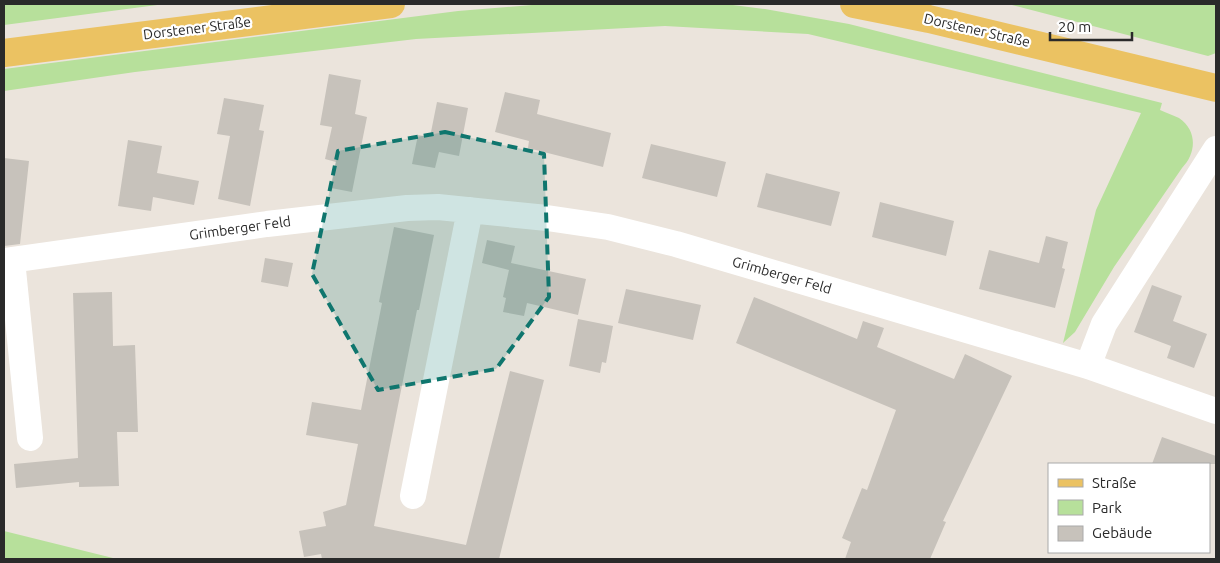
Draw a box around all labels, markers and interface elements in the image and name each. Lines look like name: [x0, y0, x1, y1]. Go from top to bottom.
street label: Dorstener Straße: [922, 10, 1032, 50]
scale bar: [1050, 10, 1132, 42]
street label: Dorstener Straße: [142, 13, 252, 43]
text: 20 m: [1058, 18, 1091, 35]
street label: Grimberger Feld: [188, 213, 292, 243]
street label: Grimberger Feld: [731, 253, 833, 297]
legend: [1048, 463, 1210, 553]
text: Straße: [1092, 474, 1136, 491]
text: Park: [1092, 499, 1122, 516]
text: Gebäude: [1092, 524, 1152, 541]

